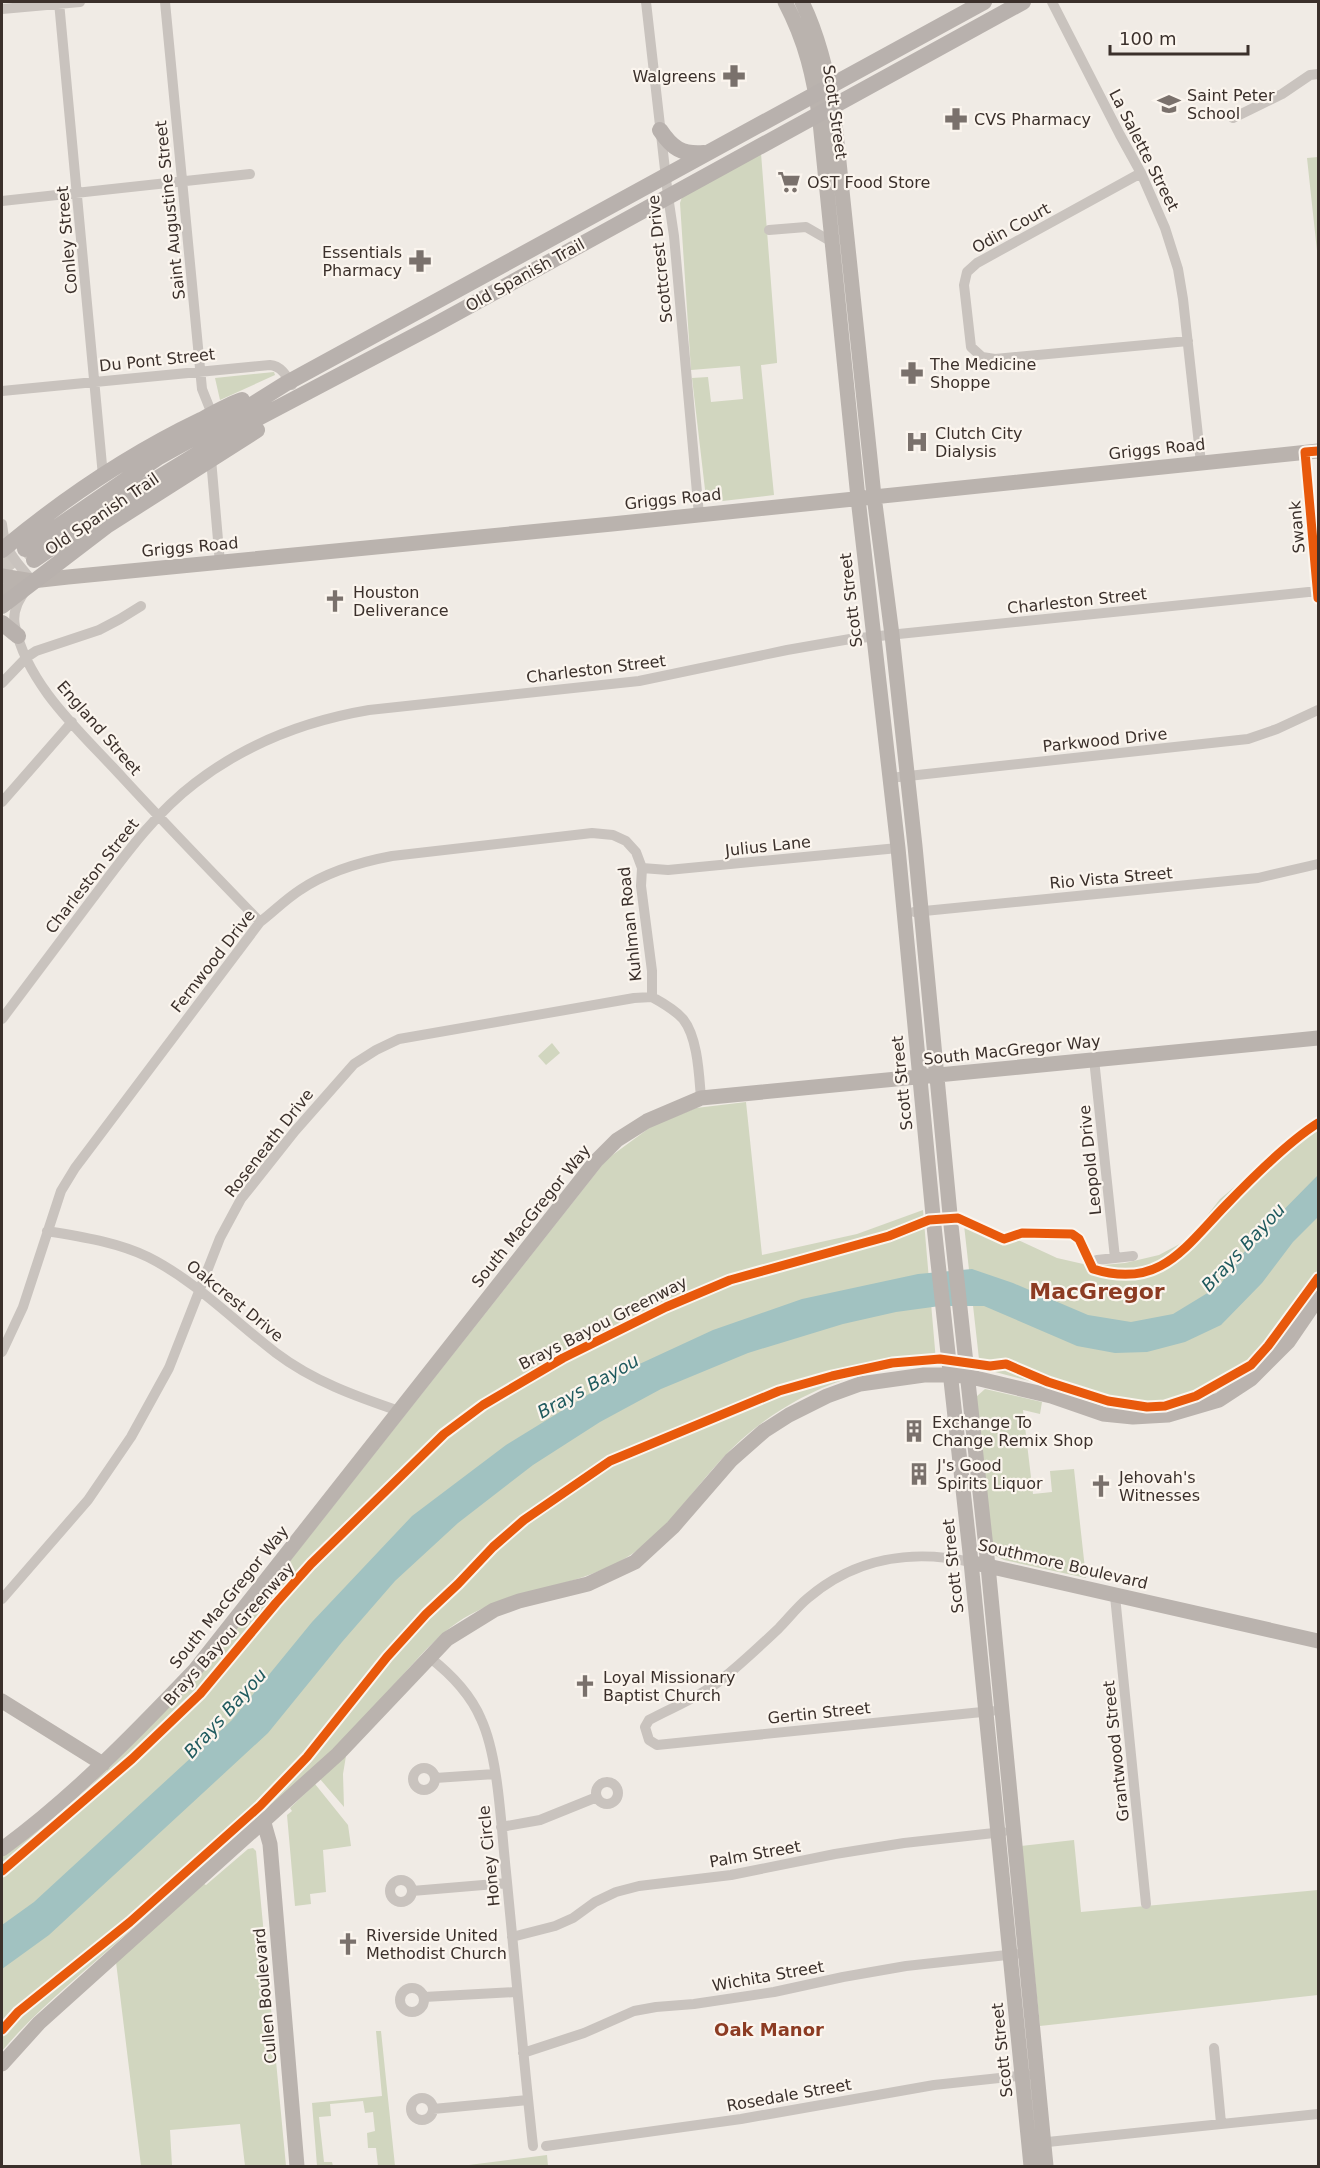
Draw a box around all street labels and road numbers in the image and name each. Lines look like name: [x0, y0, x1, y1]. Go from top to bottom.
street label: Scott Street: [819, 64, 851, 160]
street label: La Salette Street: [1105, 86, 1183, 214]
street label: Saint Augustine Street: [151, 119, 189, 301]
street label: Conley Street: [53, 185, 81, 295]
street label: Scottcrest Drive: [644, 194, 676, 324]
street label: Odin Court: [969, 199, 1053, 257]
street label: Old Spanish Trail: [462, 234, 588, 316]
street label: Du Pont Street: [98, 344, 216, 376]
street label: Griggs Road: [1108, 434, 1206, 464]
street label: Old Spanish Trail: [41, 469, 163, 559]
street label: Griggs Road: [624, 484, 722, 514]
street label: Swank: [1285, 499, 1309, 554]
street label: Griggs Road: [141, 533, 239, 561]
street label: Scott Street: [836, 552, 866, 648]
street label: Charleston Street: [1006, 584, 1148, 618]
street label: Charleston Street: [525, 651, 667, 687]
street label: England Street: [53, 677, 145, 779]
street label: Parkwood Drive: [1042, 724, 1168, 756]
street label: Charleston Street: [41, 815, 143, 937]
street label: Julius Lane: [723, 832, 812, 860]
street label: Rio Vista Street: [1049, 863, 1173, 893]
street label: Kuhlman Road: [615, 866, 645, 982]
street label: Fernwood Drive: [167, 906, 259, 1016]
street label: South MacGregor Way: [922, 1031, 1102, 1069]
street label: Scott Street: [888, 1035, 916, 1131]
street label: Roseneath Drive: [221, 1085, 317, 1201]
street label: Leopold Drive: [1075, 1104, 1105, 1216]
street label: South MacGregor Way: [468, 1141, 594, 1291]
street label: Oakcrest Drive: [183, 1256, 287, 1346]
street label: Brays Bayou Greenway: [516, 1272, 690, 1374]
street label: Scott Street: [939, 1518, 967, 1614]
street label: South MacGregor Way: [166, 1522, 292, 1672]
street label: Southmore Boulevard: [976, 1535, 1150, 1593]
street label: Brays Bayou Greenway: [160, 1558, 298, 1710]
street label: Grantwood Street: [1099, 1680, 1133, 1822]
street label: Gertin Street: [767, 1698, 871, 1728]
street label: Honey Circle: [474, 1805, 504, 1907]
street label: Palm Street: [708, 1837, 802, 1871]
street label: Cullen Boulevard: [250, 1927, 280, 2065]
street label: Wichita Street: [711, 1957, 825, 1995]
street label: Scott Street: [988, 2002, 1016, 2098]
street label: Rosedale Street: [725, 2075, 853, 2115]

